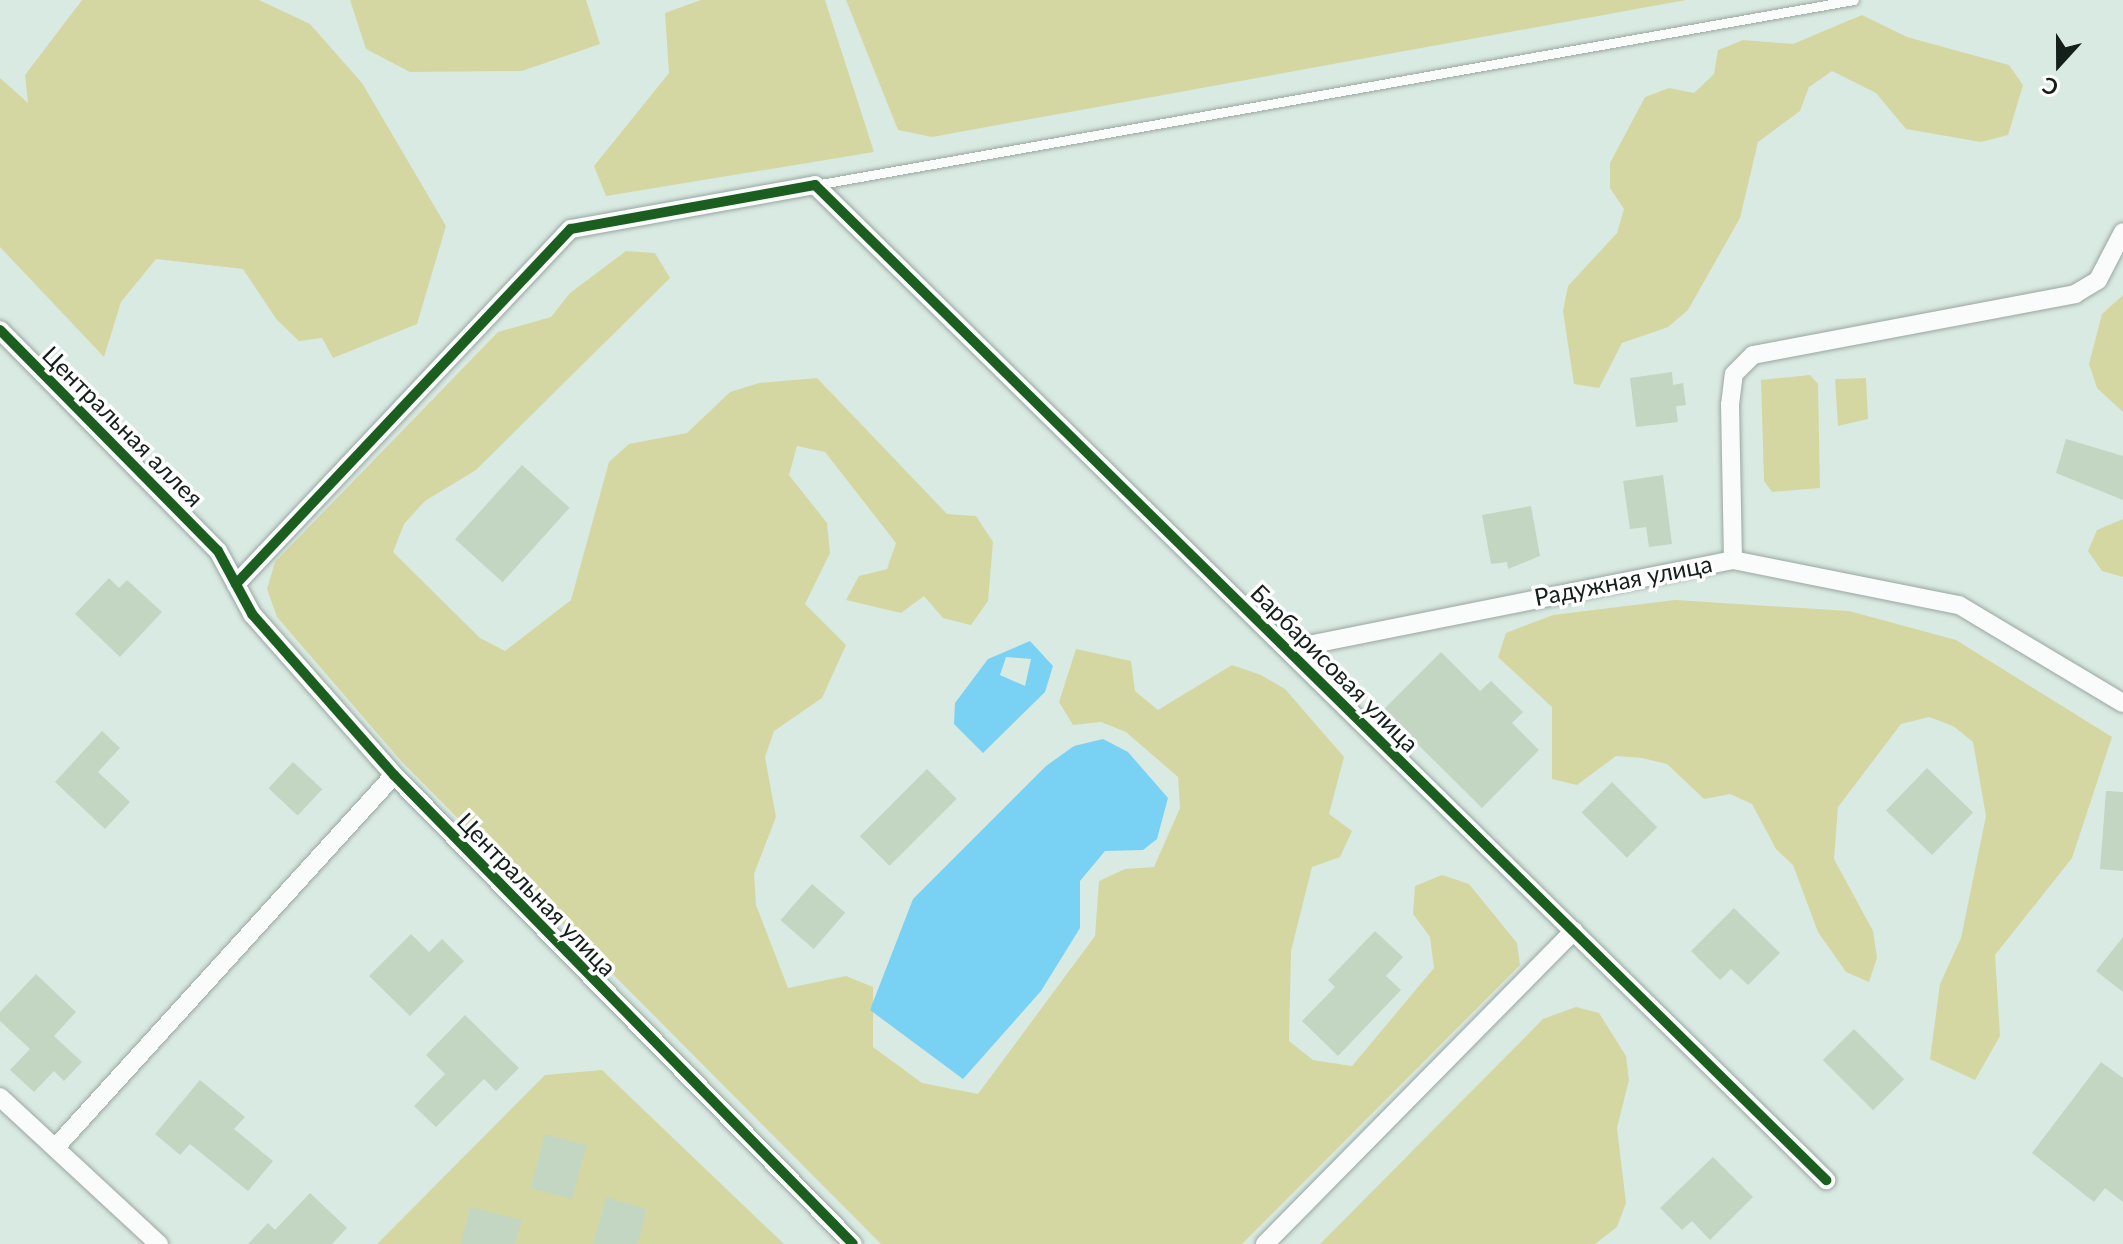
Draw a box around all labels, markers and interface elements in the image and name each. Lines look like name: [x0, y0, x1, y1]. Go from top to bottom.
north arrow: [2019, 24, 2099, 104]
text: С: [2039, 72, 2062, 102]
street label: Центральная аллея: [37, 340, 209, 512]
street label: Радужная улица: [1532, 549, 1714, 611]
street label: Барбарисовая улица: [1245, 578, 1425, 758]
street label: Центральная улица: [452, 806, 622, 982]

